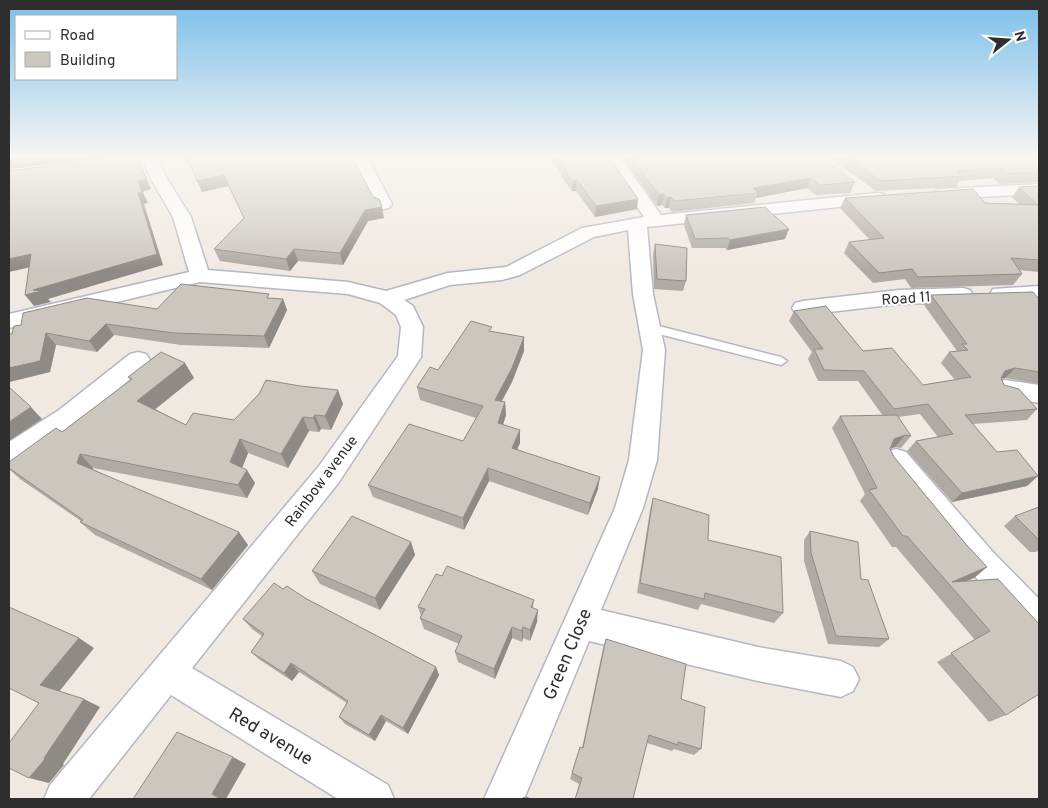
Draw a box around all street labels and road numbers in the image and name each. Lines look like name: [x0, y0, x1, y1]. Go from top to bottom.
street label: Road 11: [881, 288, 931, 311]
street label: Rainbow avenue: [282, 432, 363, 531]
street label: Green Close: [539, 605, 598, 704]
street label: Red avenue: [224, 703, 317, 771]

